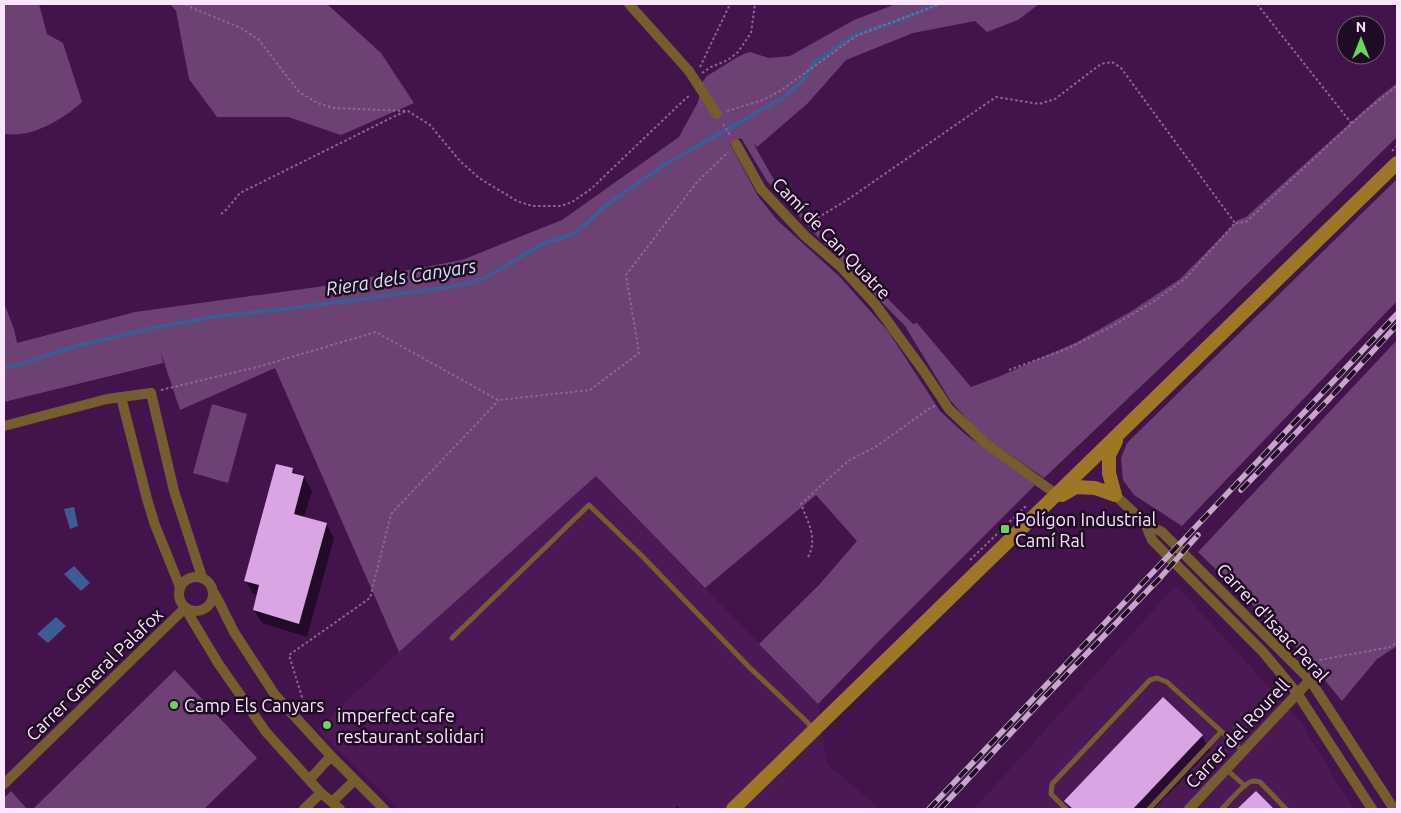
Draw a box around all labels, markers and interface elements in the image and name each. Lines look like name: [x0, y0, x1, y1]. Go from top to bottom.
north arrow: [1336, 15, 1386, 65]
text: N: [1356, 19, 1366, 35]
street label: Camí de Can Quatre: [768, 173, 895, 304]
water label: Riera dels Canyars: [324, 254, 478, 300]
place label: Polígon Industrial Camí Ral: [1015, 509, 1156, 550]
marker: Polígon Industrial Camí Ral: [999, 523, 1011, 535]
street label: Carrer d'Isaac Peral: [1213, 559, 1333, 685]
street label: Carrer General Palafox: [22, 604, 166, 744]
street label: Carrer del Rourell: [1181, 674, 1293, 792]
place label: Camp Els Canyars: [184, 695, 324, 715]
marker: Camp Els Canyars: [168, 699, 180, 711]
place label: imperfect cafe restaurant solidari: [337, 705, 484, 746]
marker: imperfect cafe restaurant solidari: [321, 719, 333, 731]

